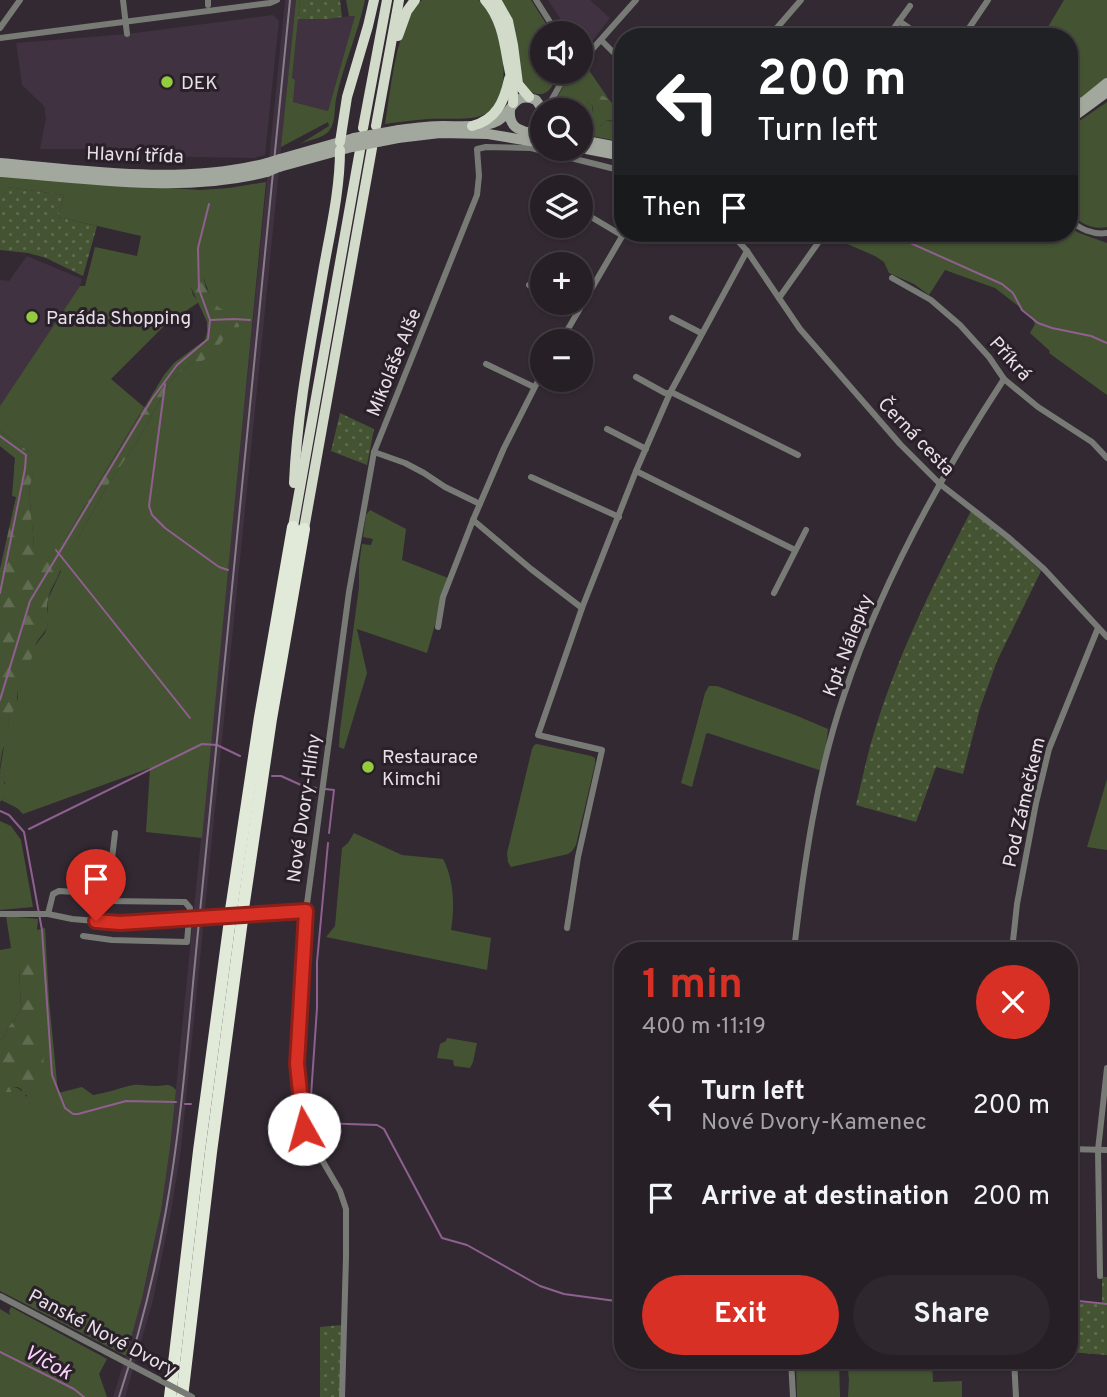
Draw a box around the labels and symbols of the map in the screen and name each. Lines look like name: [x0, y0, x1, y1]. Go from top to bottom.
place label: DEK: [181, 72, 218, 96]
marker: DEK: [159, 74, 175, 90]
street label: Hlavní třída: [86, 142, 184, 170]
street label: Mikoláše Alše: [362, 305, 427, 420]
place label: Paráda Shopping: [46, 307, 191, 331]
marker: Paráda Shopping: [24, 309, 40, 325]
street label: Příkrá: [983, 332, 1036, 387]
street label: Černá cesta: [872, 392, 960, 482]
street label: Kpt. Nálepky: [818, 591, 879, 700]
street label: Nové Dvory-Hlíny: [283, 732, 327, 884]
street label: Pod Zámečkem: [998, 735, 1052, 870]
place label: Restaurace Kimchi: [382, 746, 478, 792]
marker: Restaurace Kimchi: [360, 759, 376, 775]
pin: [66, 849, 126, 921]
position arrow: [267, 1092, 341, 1166]
street label: Panské Nové Dvory: [24, 1285, 180, 1383]
water label: Vlčok: [19, 1340, 76, 1387]

